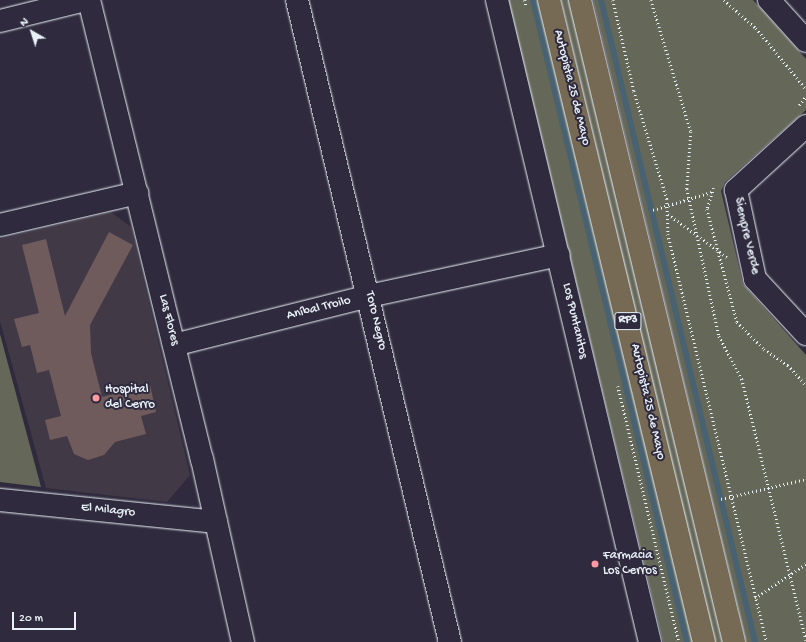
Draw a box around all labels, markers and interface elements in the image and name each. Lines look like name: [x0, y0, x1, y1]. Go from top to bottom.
north arrow: [12, 12, 52, 52]
text: N: [18, 16, 31, 30]
street label: Autopista 25 de Mayo: [549, 29, 593, 147]
street label: Siempre Verde: [730, 196, 762, 276]
street label: Los Puntanitos: [558, 282, 590, 360]
street label: Toro Negro: [361, 290, 389, 352]
street label: Las Flores: [154, 293, 182, 347]
street label: Aníbal Troilo: [285, 294, 353, 324]
road number: RP3: [614, 311, 642, 331]
street label: Autopista 25 de Mayo: [626, 343, 668, 461]
place label: Hospital del Cerro: [105, 383, 155, 414]
marker: Hospital del Cerro: [90, 392, 102, 404]
street label: El Milagro: [80, 500, 136, 522]
place label: Farmacia Los Cerros: [603, 549, 657, 580]
marker: Farmacia Los Cerros: [590, 559, 600, 569]
scale bar: [14, 604, 78, 630]
text: 20 m: [19, 612, 43, 626]

